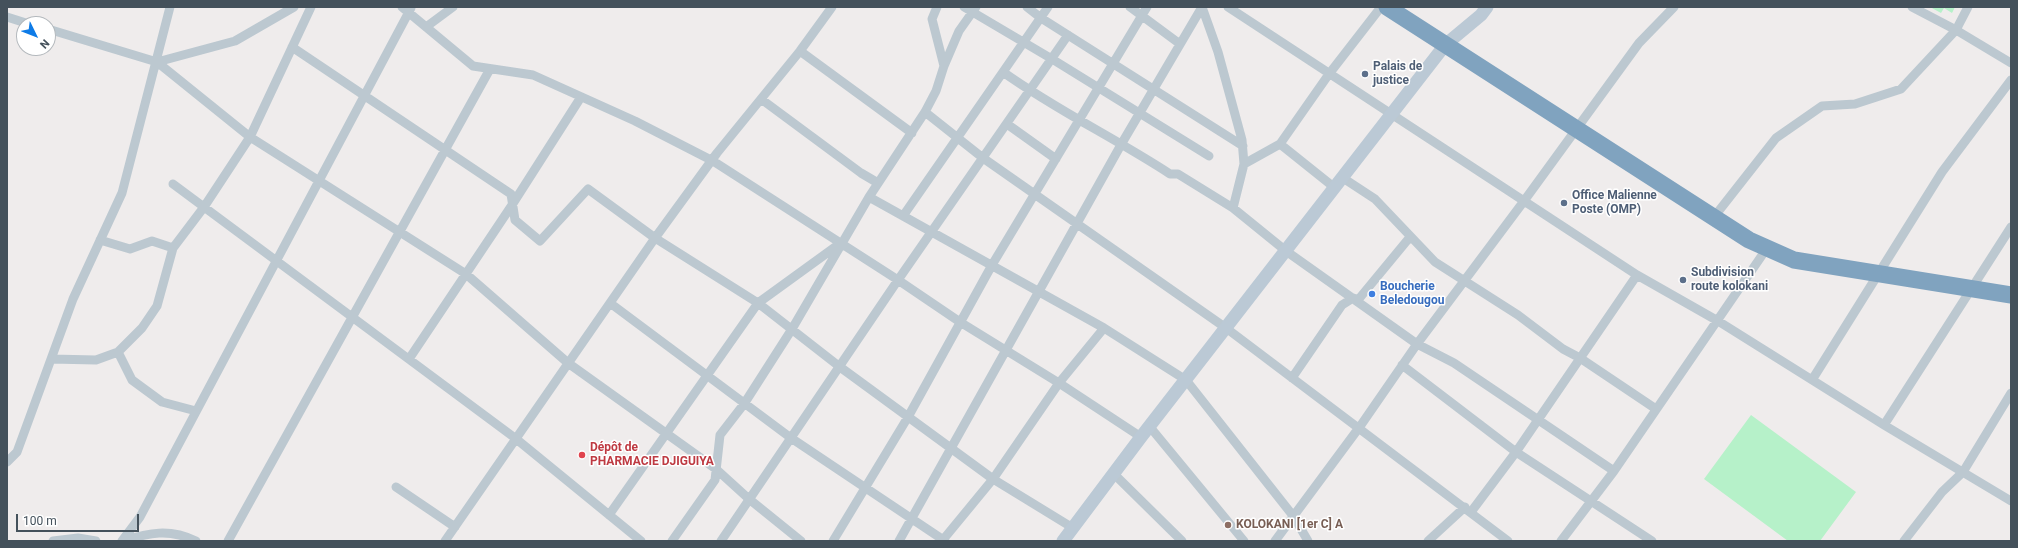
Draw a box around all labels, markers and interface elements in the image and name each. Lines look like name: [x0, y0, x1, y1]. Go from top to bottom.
north arrow: [16, 16, 56, 56]
text: N: [37, 37, 52, 51]
place label: Palais de justice: [1373, 60, 1422, 88]
marker: Palais de justice: [1360, 69, 1370, 79]
place label: Office Malienne Poste (OMP): [1572, 189, 1657, 217]
marker: Office Malienne Poste (OMP): [1559, 198, 1569, 208]
place label: Subdivision route kolokani: [1691, 266, 1768, 294]
marker: Subdivision route kolokani: [1678, 275, 1688, 285]
place label: Boucherie Beledougou: [1380, 280, 1444, 308]
marker: Boucherie Beledougou: [1367, 289, 1377, 299]
place label: Dépôt de PHARMACIE DJIGUIYA: [590, 441, 714, 469]
marker: Dépôt de PHARMACIE DJIGUIYA: [577, 450, 587, 460]
scale bar: [18, 506, 141, 532]
text: 100 m: [23, 514, 57, 528]
place label: KOLOKANI [1er C] A: [1236, 518, 1343, 532]
marker: KOLOKANI [1er C] A: [1223, 520, 1233, 530]

